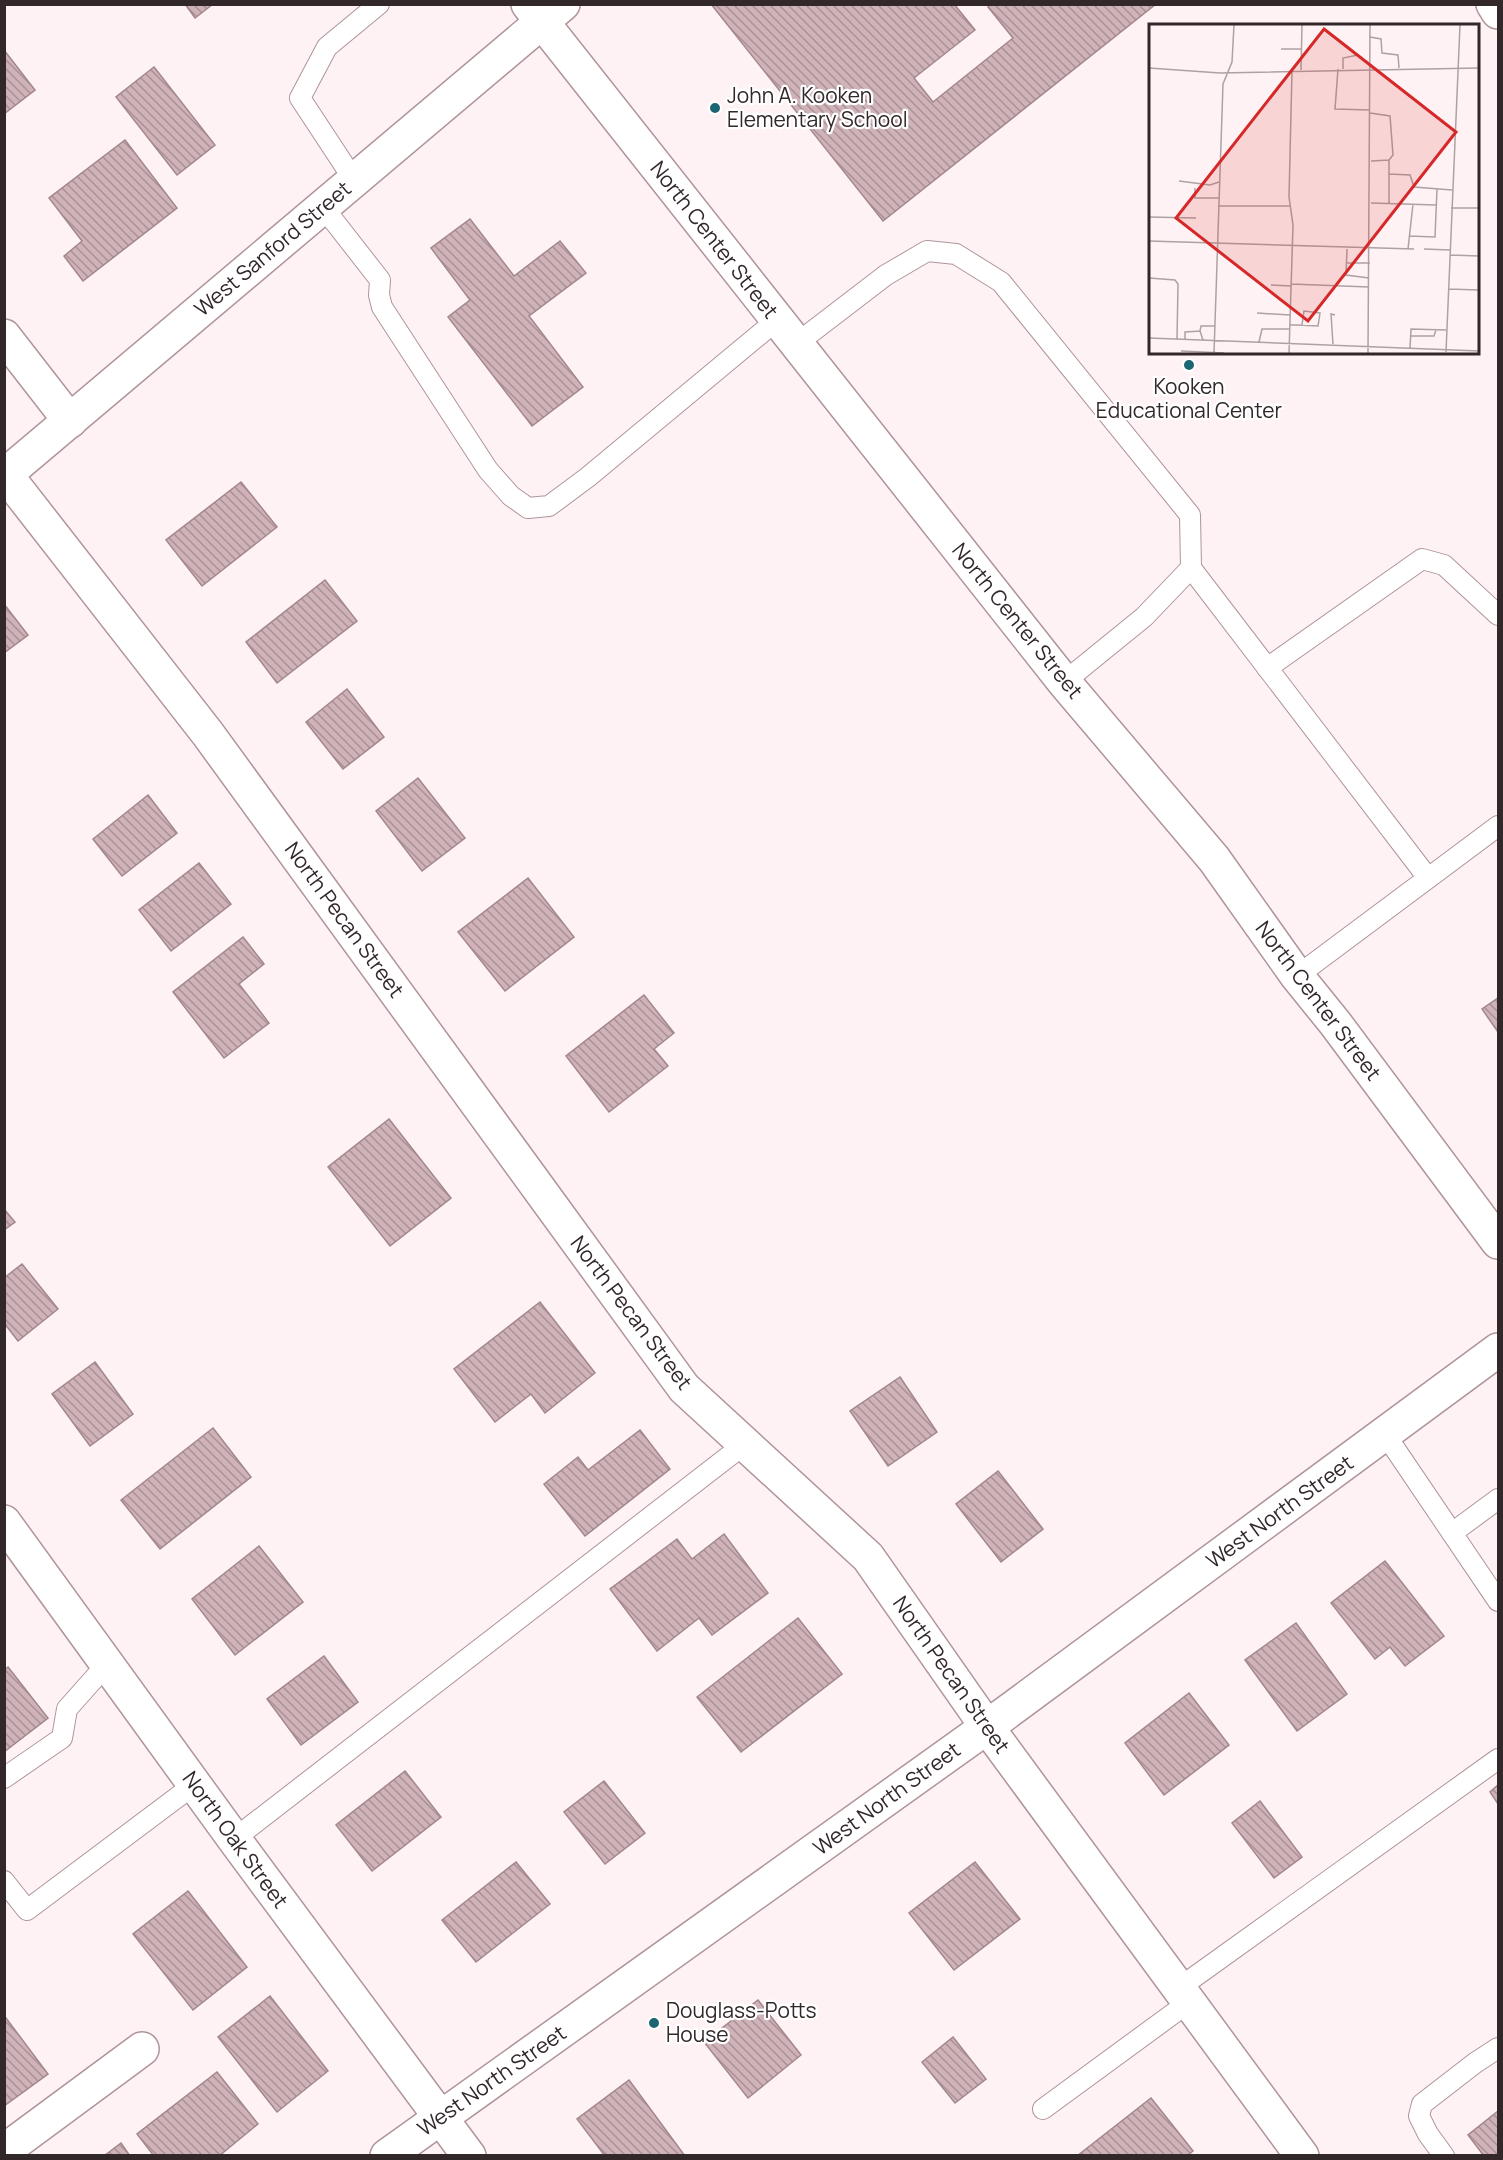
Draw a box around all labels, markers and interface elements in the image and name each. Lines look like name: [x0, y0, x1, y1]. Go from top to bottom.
inset map: [1149, 24, 1479, 354]
place label: John A. Kooken Elementary School: [727, 81, 908, 133]
marker: John A. Kooken Elementary School: [708, 101, 722, 115]
street label: North Center Street: [644, 155, 785, 324]
street label: West Sanford Street: [188, 174, 357, 322]
marker: Kooken Educational Center: [1182, 358, 1196, 372]
place label: Kooken Educational Center: [1096, 372, 1283, 424]
street label: North Center Street: [946, 537, 1089, 704]
street label: North Pecan Street: [279, 836, 411, 1003]
street label: North Center Street: [1250, 915, 1388, 1086]
street label: North Pecan Street: [565, 1230, 699, 1395]
street label: West North Street: [1200, 1448, 1359, 1574]
street label: North Pecan Street: [887, 1590, 1017, 1759]
street label: West North Street: [807, 1735, 966, 1861]
street label: North Oak Street: [177, 1765, 295, 1913]
place label: Douglass-Potts House: [666, 1996, 817, 2048]
marker: Douglass-Potts House: [647, 2016, 661, 2030]
street label: West North Street: [412, 2018, 571, 2142]

